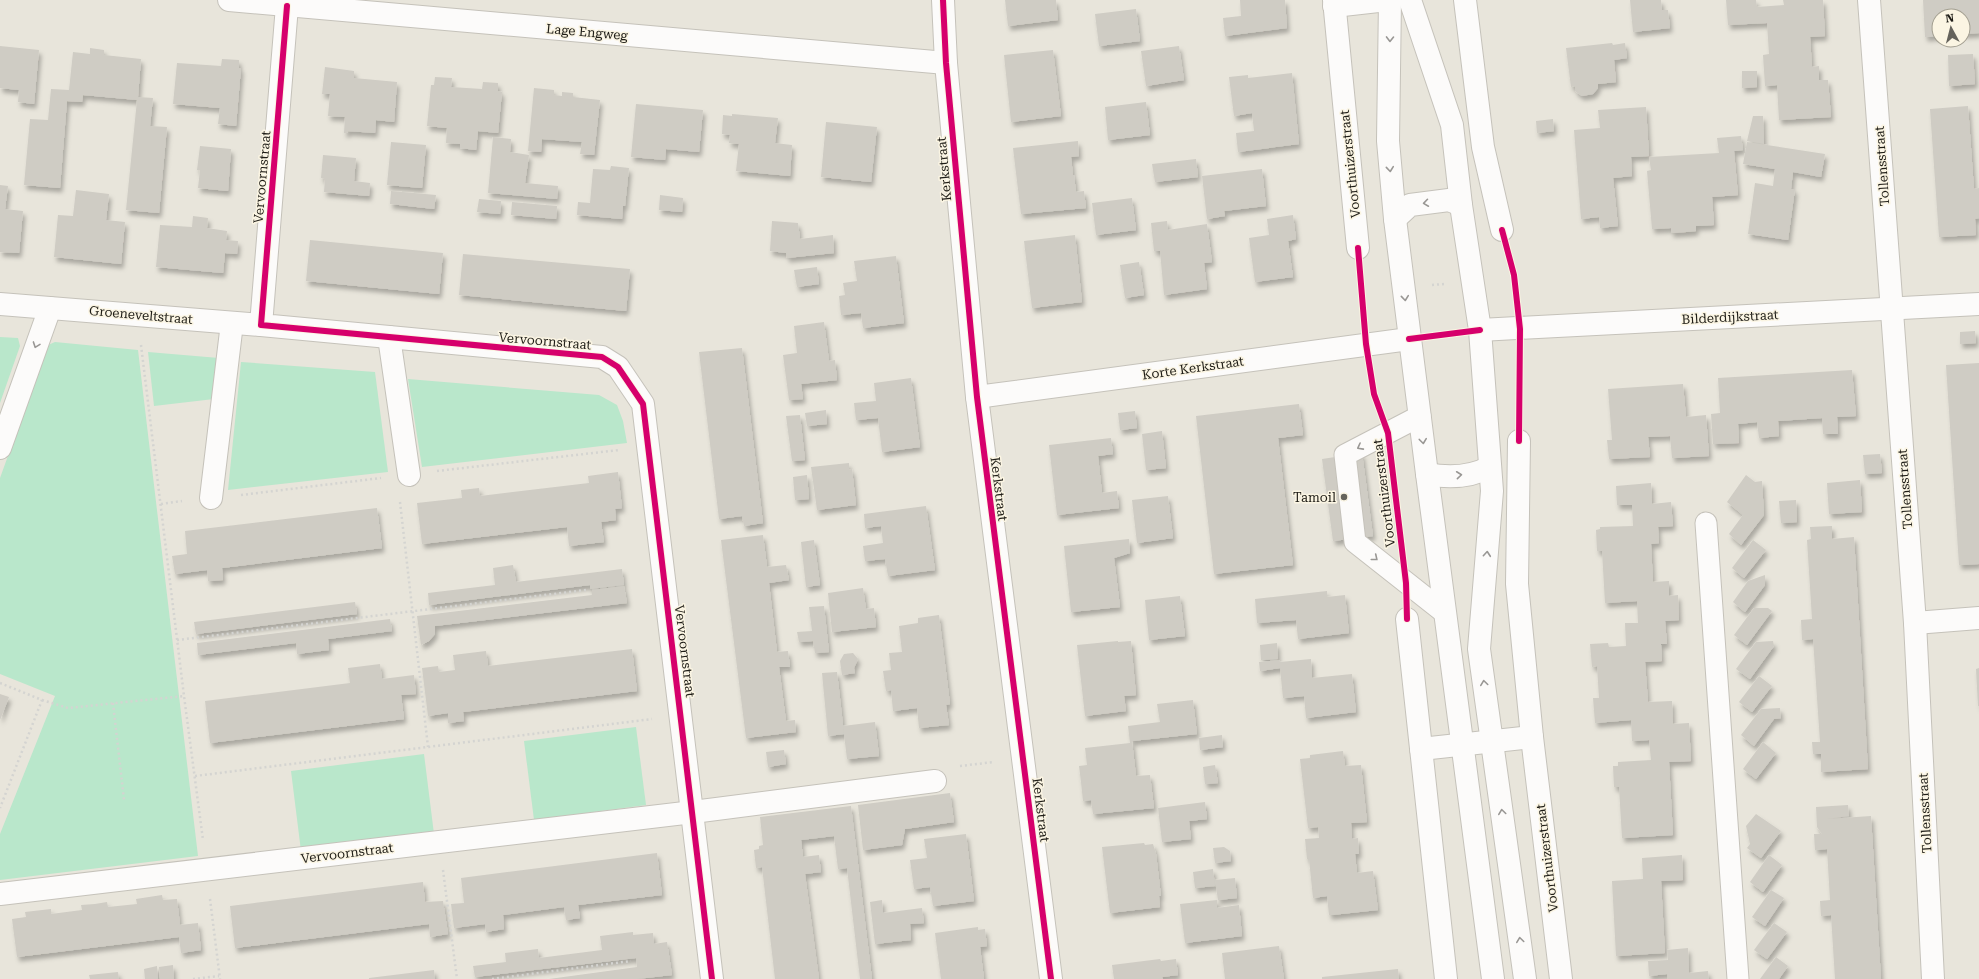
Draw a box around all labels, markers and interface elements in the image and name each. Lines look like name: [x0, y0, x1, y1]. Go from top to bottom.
north arrow: [1931, 8, 1971, 48]
text: N: [1945, 12, 1955, 26]
street label: Lage Engweg: [546, 21, 629, 43]
one-way arrow: [1385, 36, 1394, 42]
street label: Voorthuizerstraat: [1337, 109, 1363, 219]
street label: Tollensstraat: [1872, 125, 1892, 207]
street label: Vervoornstraat: [250, 130, 274, 224]
street label: Kerkstraat: [934, 136, 954, 202]
one-way arrow: [1386, 166, 1395, 172]
one-way arrow: [1423, 198, 1429, 207]
one-way arrow: [1400, 295, 1409, 301]
street label: Groeneveltstraat: [89, 303, 194, 327]
street label: Bilderdijkstraat: [1681, 307, 1779, 327]
street label: Vervoornstraat: [498, 329, 592, 353]
one-way arrow: [33, 341, 41, 348]
street label: Korte Kerkstraat: [1141, 353, 1245, 383]
street label: Voorthuizerstraat: [1370, 438, 1398, 548]
one-way arrow: [1418, 438, 1427, 444]
one-way arrow: [1357, 442, 1364, 450]
street label: Tollensstraat: [1895, 448, 1915, 530]
street label: Kerkstraat: [988, 456, 1010, 522]
one-way arrow: [1456, 471, 1462, 480]
place label: Tamoil: [1293, 490, 1336, 505]
marker: Tamoil: [1339, 492, 1349, 502]
one-way arrow: [1483, 550, 1492, 557]
one-way arrow: [1370, 553, 1377, 560]
street label: Vervoornstraat: [672, 604, 698, 698]
one-way arrow: [1480, 680, 1489, 686]
street label: Tollensstraat: [1915, 772, 1935, 854]
street label: Kerkstraat: [1030, 777, 1052, 843]
street label: Voorthuizerstraat: [1533, 803, 1561, 913]
one-way arrow: [1498, 809, 1507, 815]
street label: Vervoornstraat: [300, 840, 394, 866]
one-way arrow: [1516, 937, 1525, 943]

